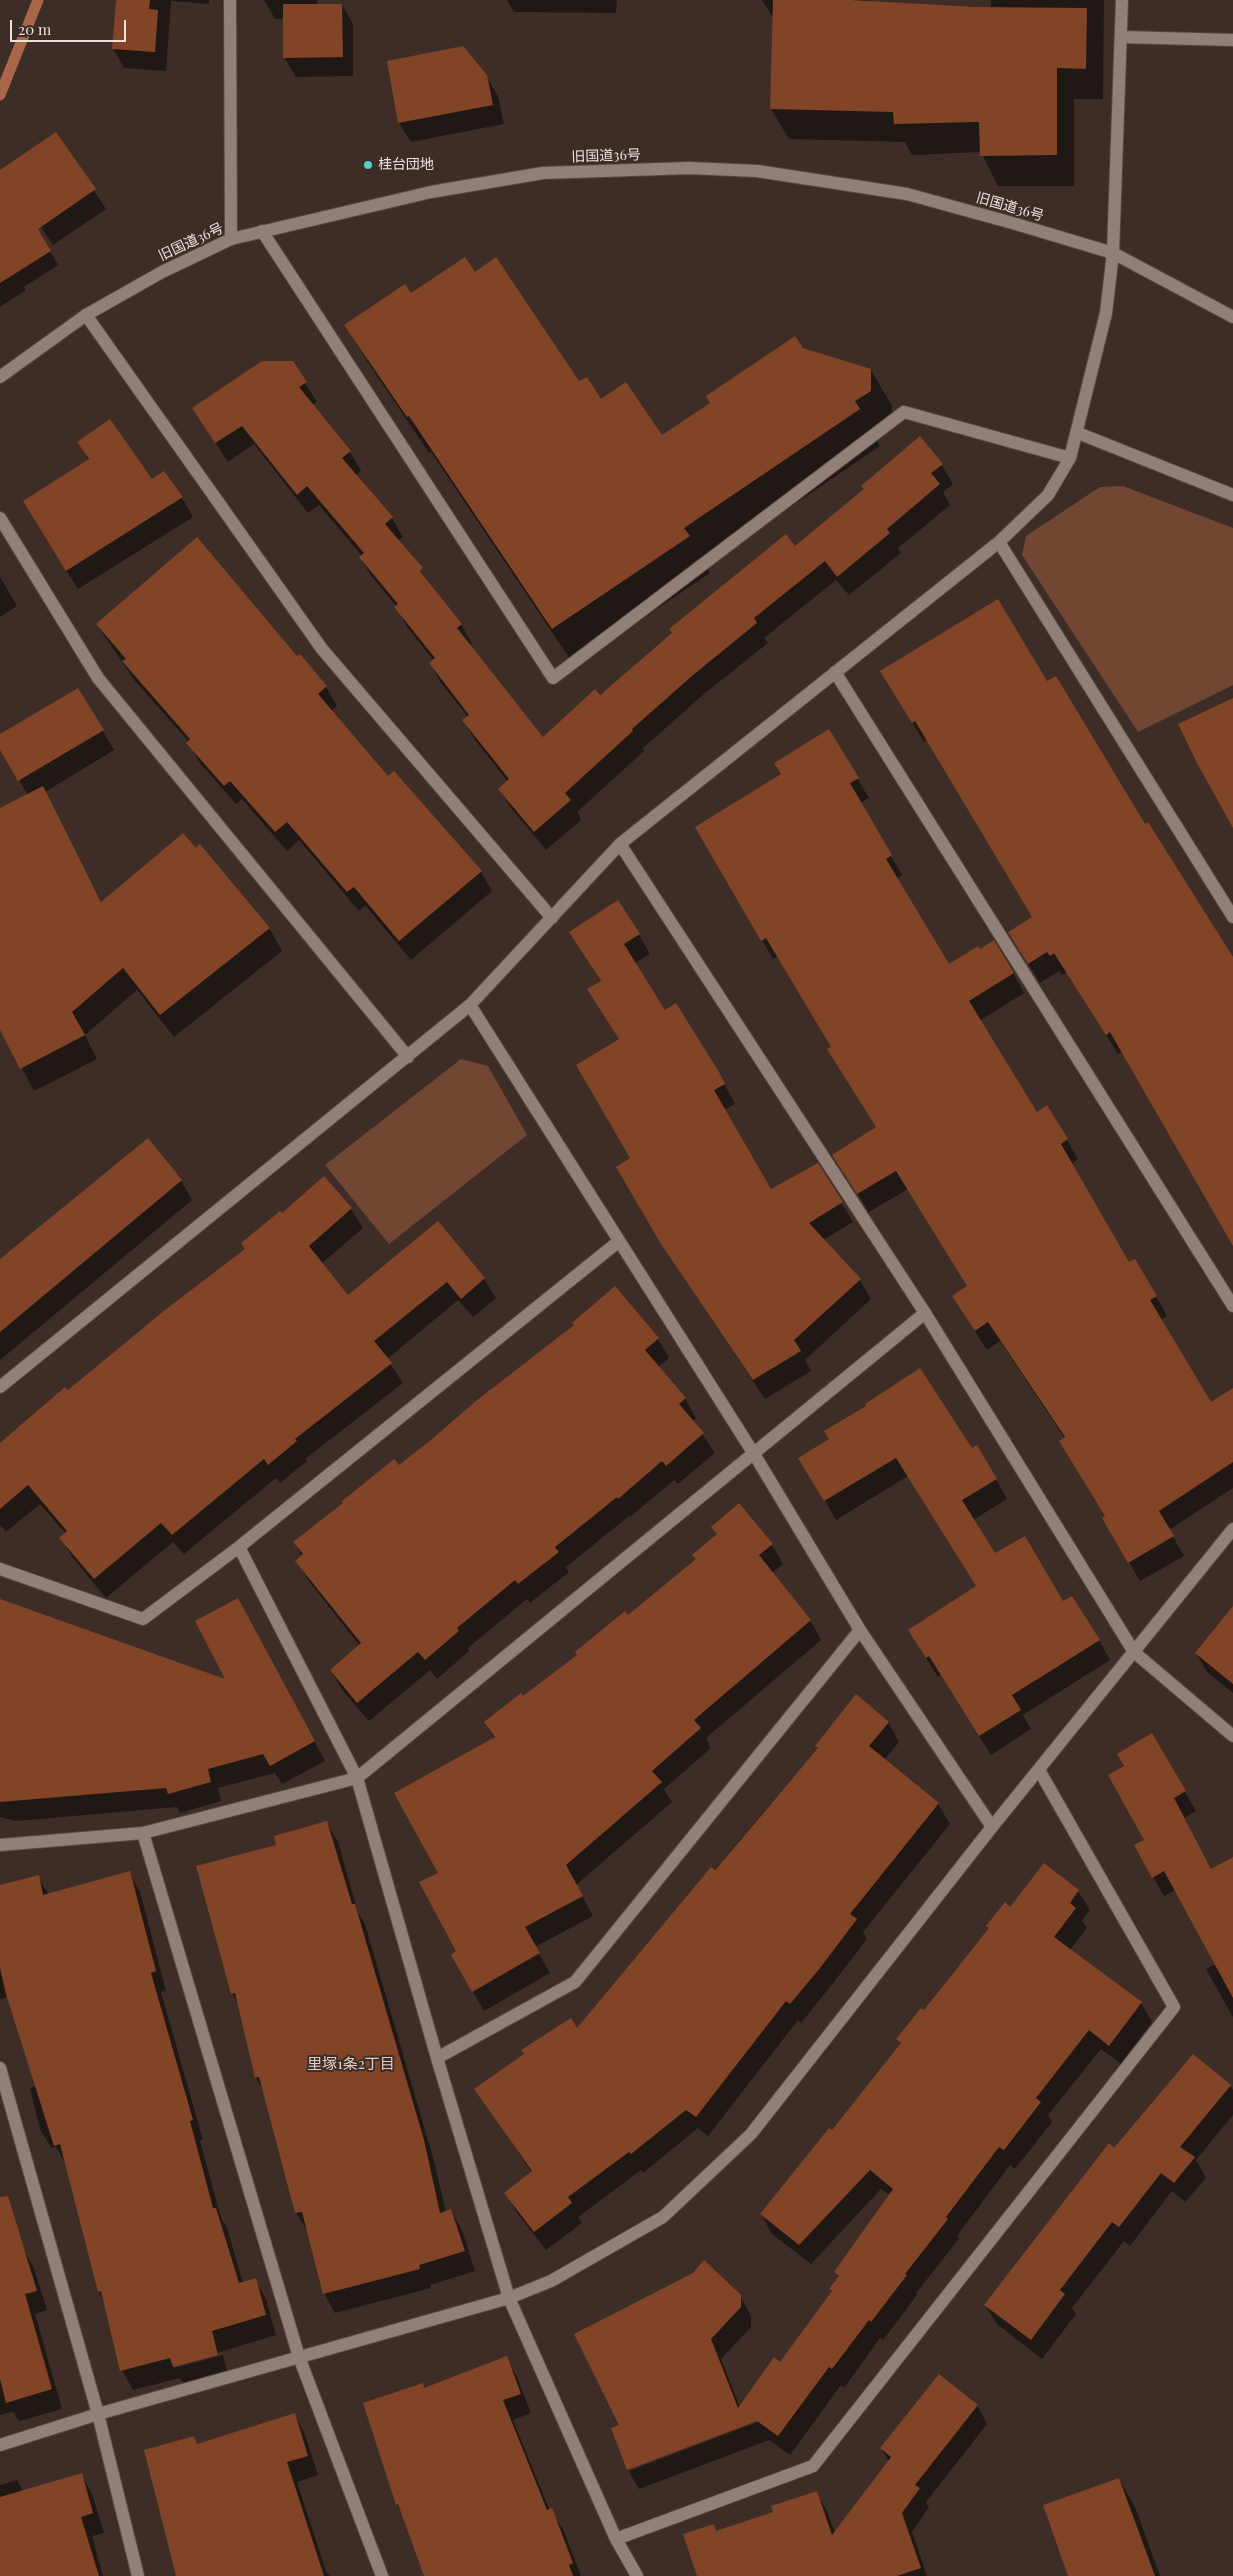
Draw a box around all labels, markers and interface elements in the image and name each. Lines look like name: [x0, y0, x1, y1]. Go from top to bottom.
scale bar: [12, 10, 129, 42]
text: 20 m: [18, 19, 51, 39]
street label: 旧国道36号: [571, 146, 641, 166]
place label: 桂台団地: [378, 157, 434, 173]
marker: 桂台団地: [362, 159, 374, 171]
street label: 旧国道36号: [974, 189, 1046, 225]
street label: 旧国道36号: [156, 220, 226, 264]
district label: 里塚1条2丁目: [307, 2055, 395, 2073]

